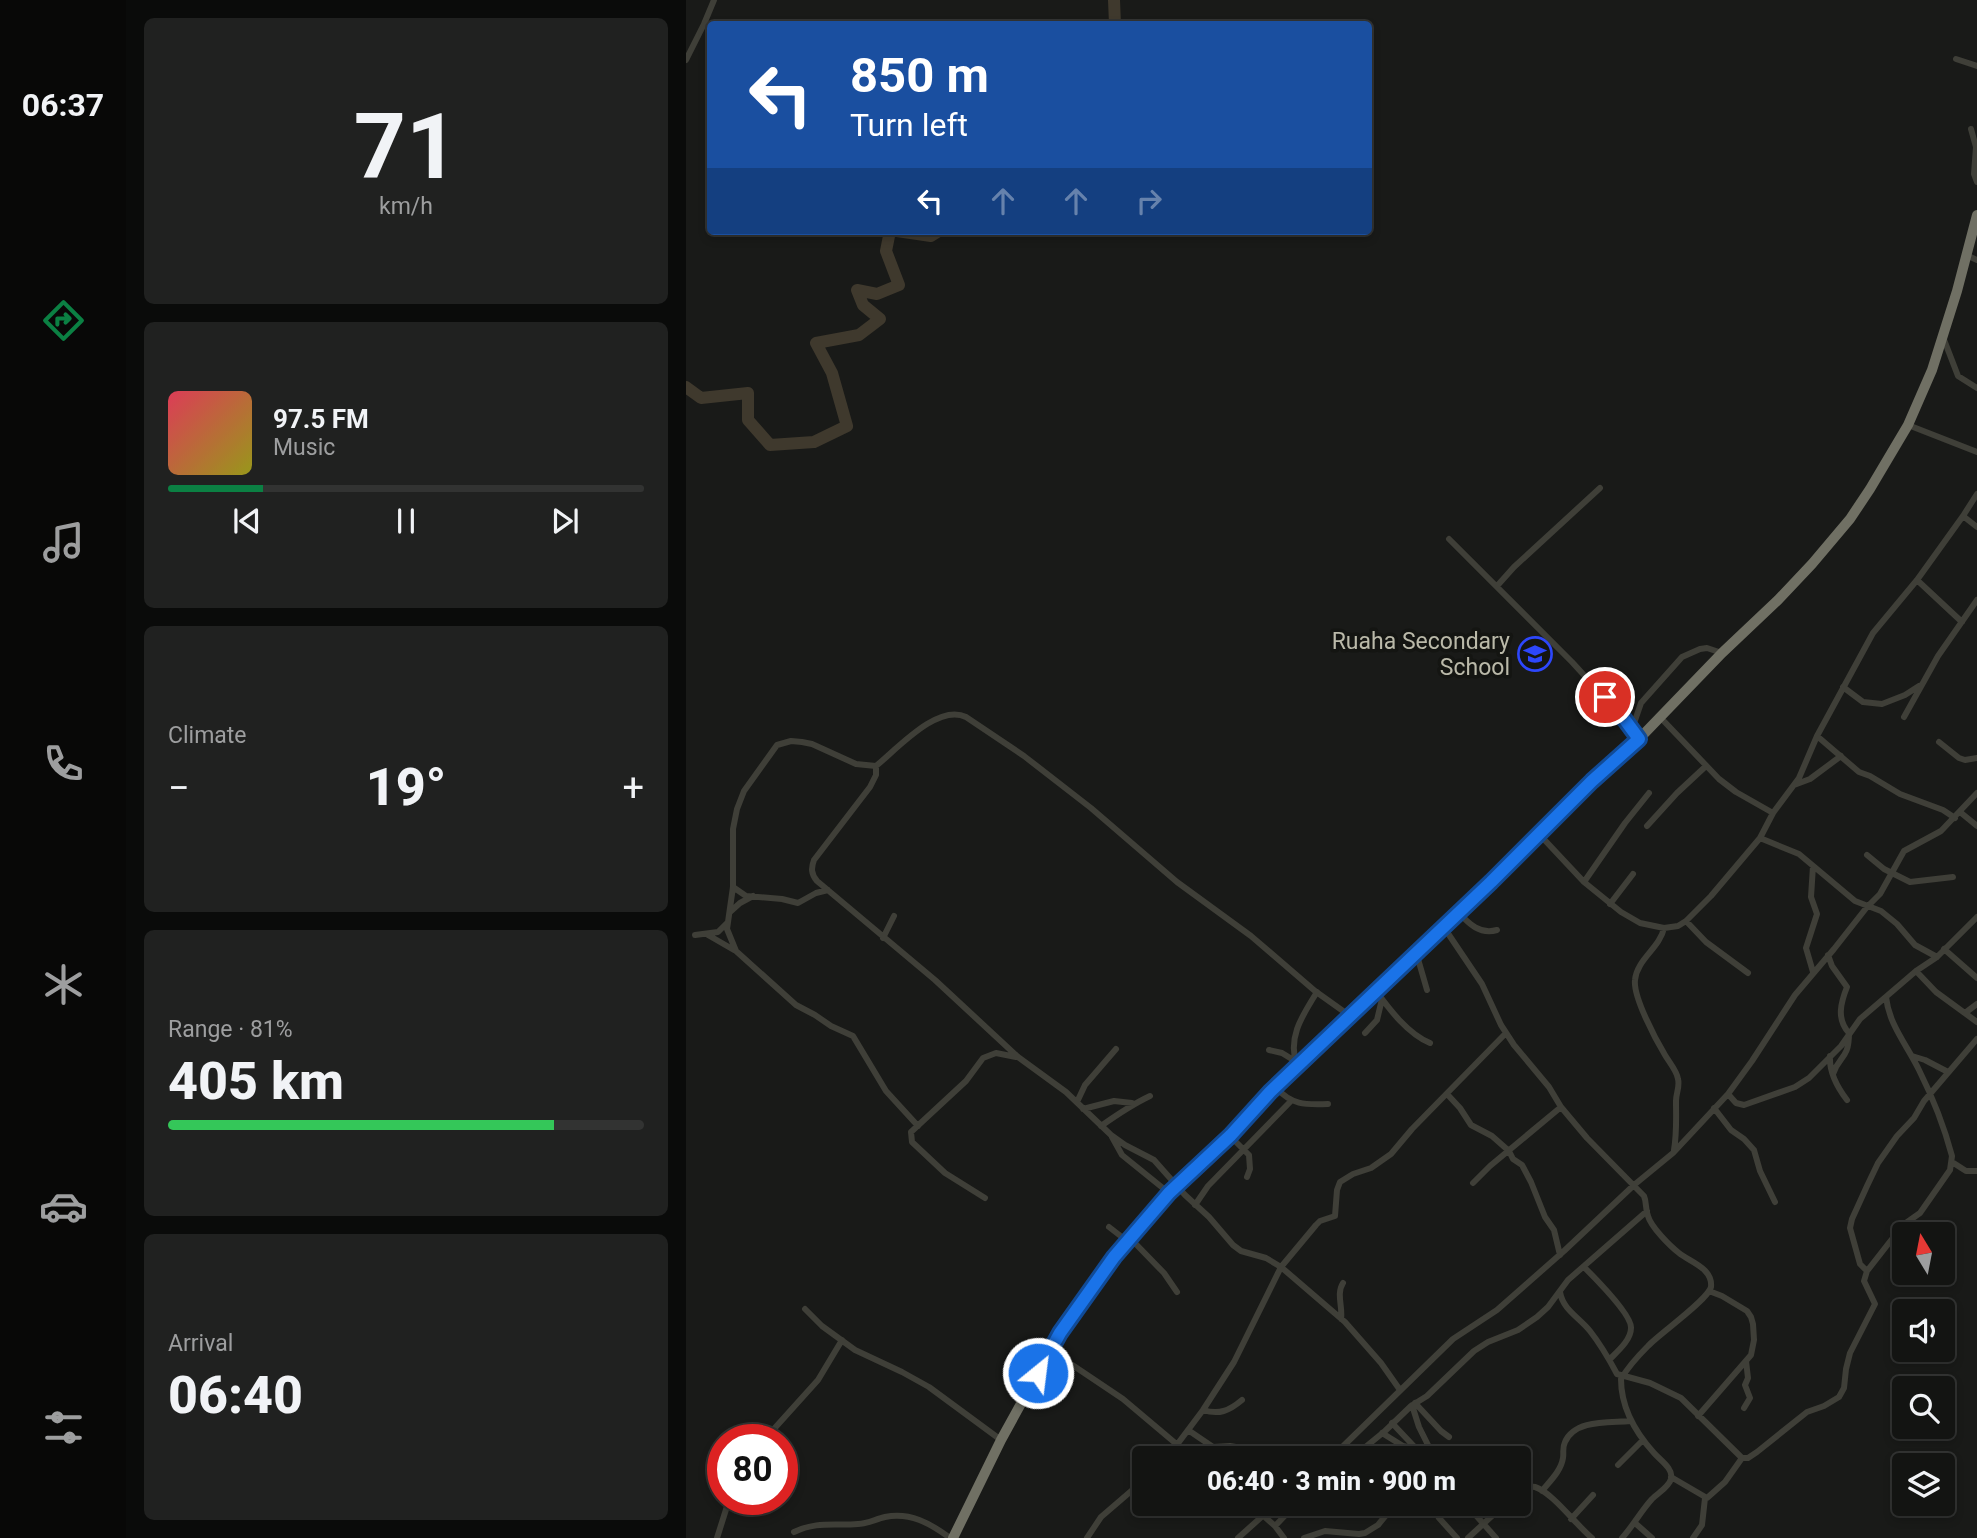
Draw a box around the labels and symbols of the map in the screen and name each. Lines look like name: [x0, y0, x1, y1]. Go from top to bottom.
place label: Ruaha Secondary School: [1332, 628, 1510, 681]
school or university icon: Ruaha Secondary School: [1516, 635, 1554, 673]
pin: [1575, 667, 1635, 727]
north arrow: [1892, 1222, 1955, 1284]
position arrow: [1001, 1336, 1075, 1410]
speed limit sign: 80: [707, 1424, 798, 1515]

